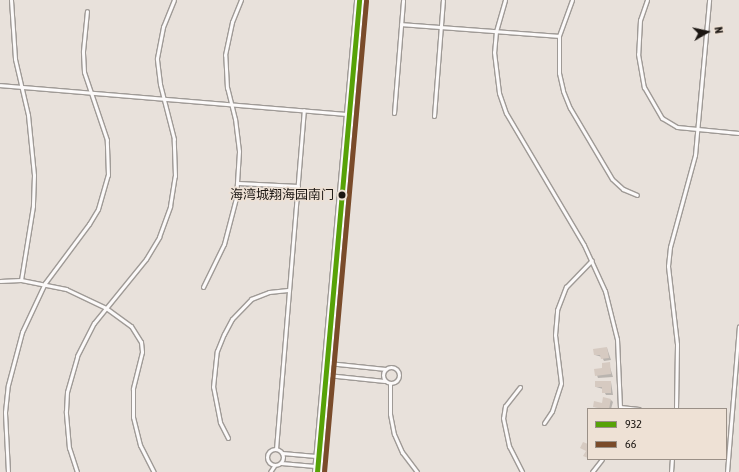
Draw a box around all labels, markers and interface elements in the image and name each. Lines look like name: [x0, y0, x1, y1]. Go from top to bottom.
north arrow: [687, 12, 727, 52]
text: N: [712, 26, 725, 34]
place label: 海湾城翔海园南门: [230, 187, 334, 203]
marker: 海湾城翔海园南门: [337, 190, 347, 200]
legend: [587, 408, 727, 460]
text: 932: [625, 417, 642, 431]
text: 66: [625, 437, 636, 451]

